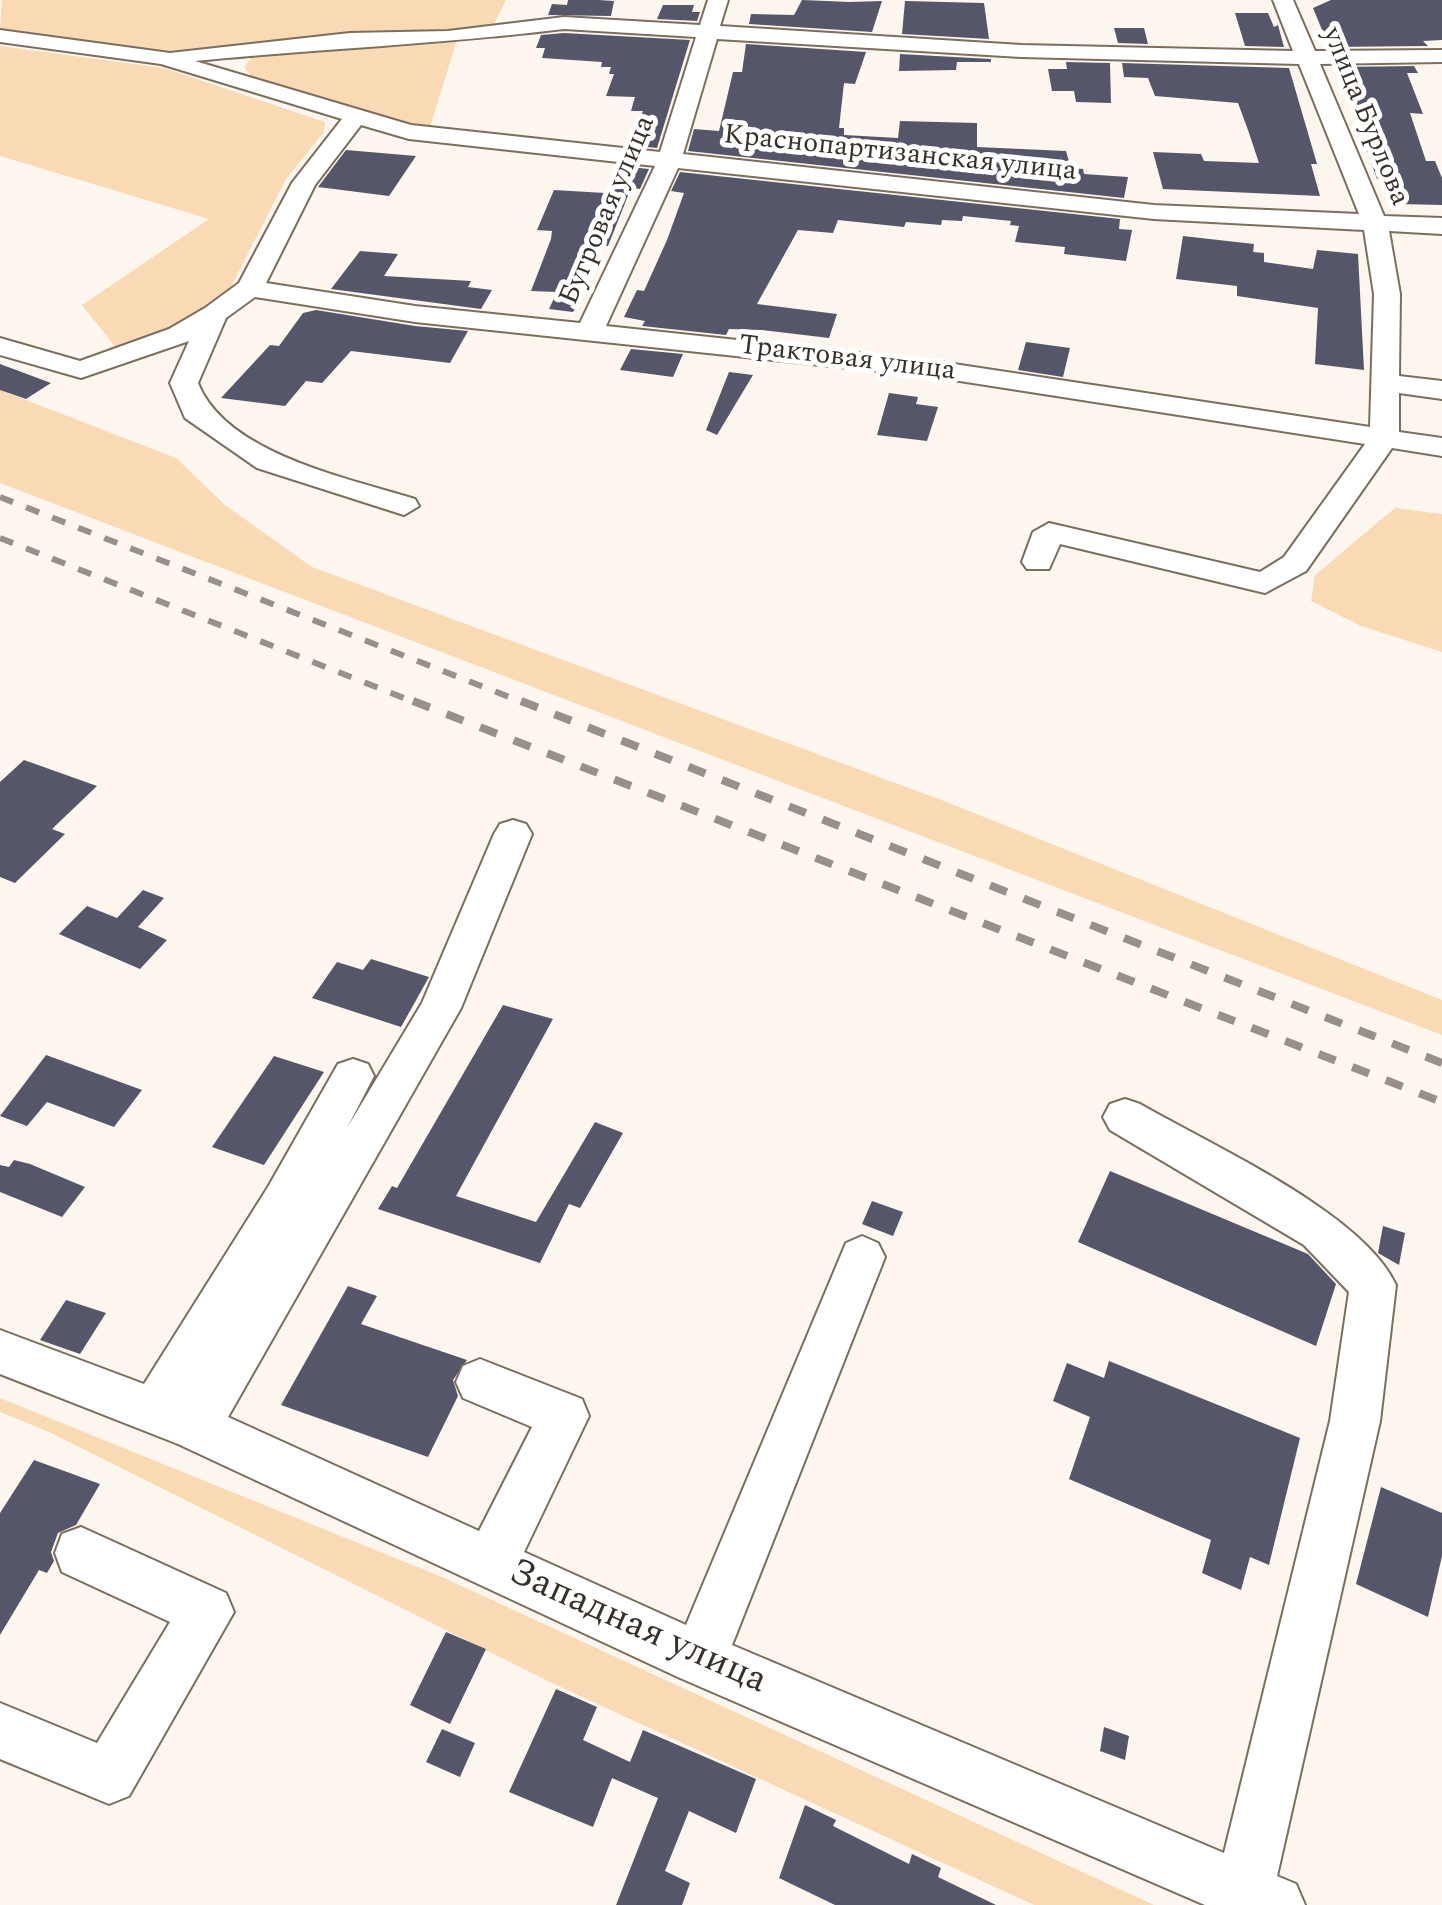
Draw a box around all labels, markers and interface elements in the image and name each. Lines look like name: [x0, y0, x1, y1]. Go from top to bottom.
street label: улица Бурлова: [1313, 23, 1415, 211]
street label: Бугровая улица: [554, 111, 664, 311]
street label: Краснопартизанская улица: [722, 120, 1078, 190]
street label: Трактовая улица: [737, 330, 957, 390]
street label: Западная улица: [501, 1552, 773, 1706]

